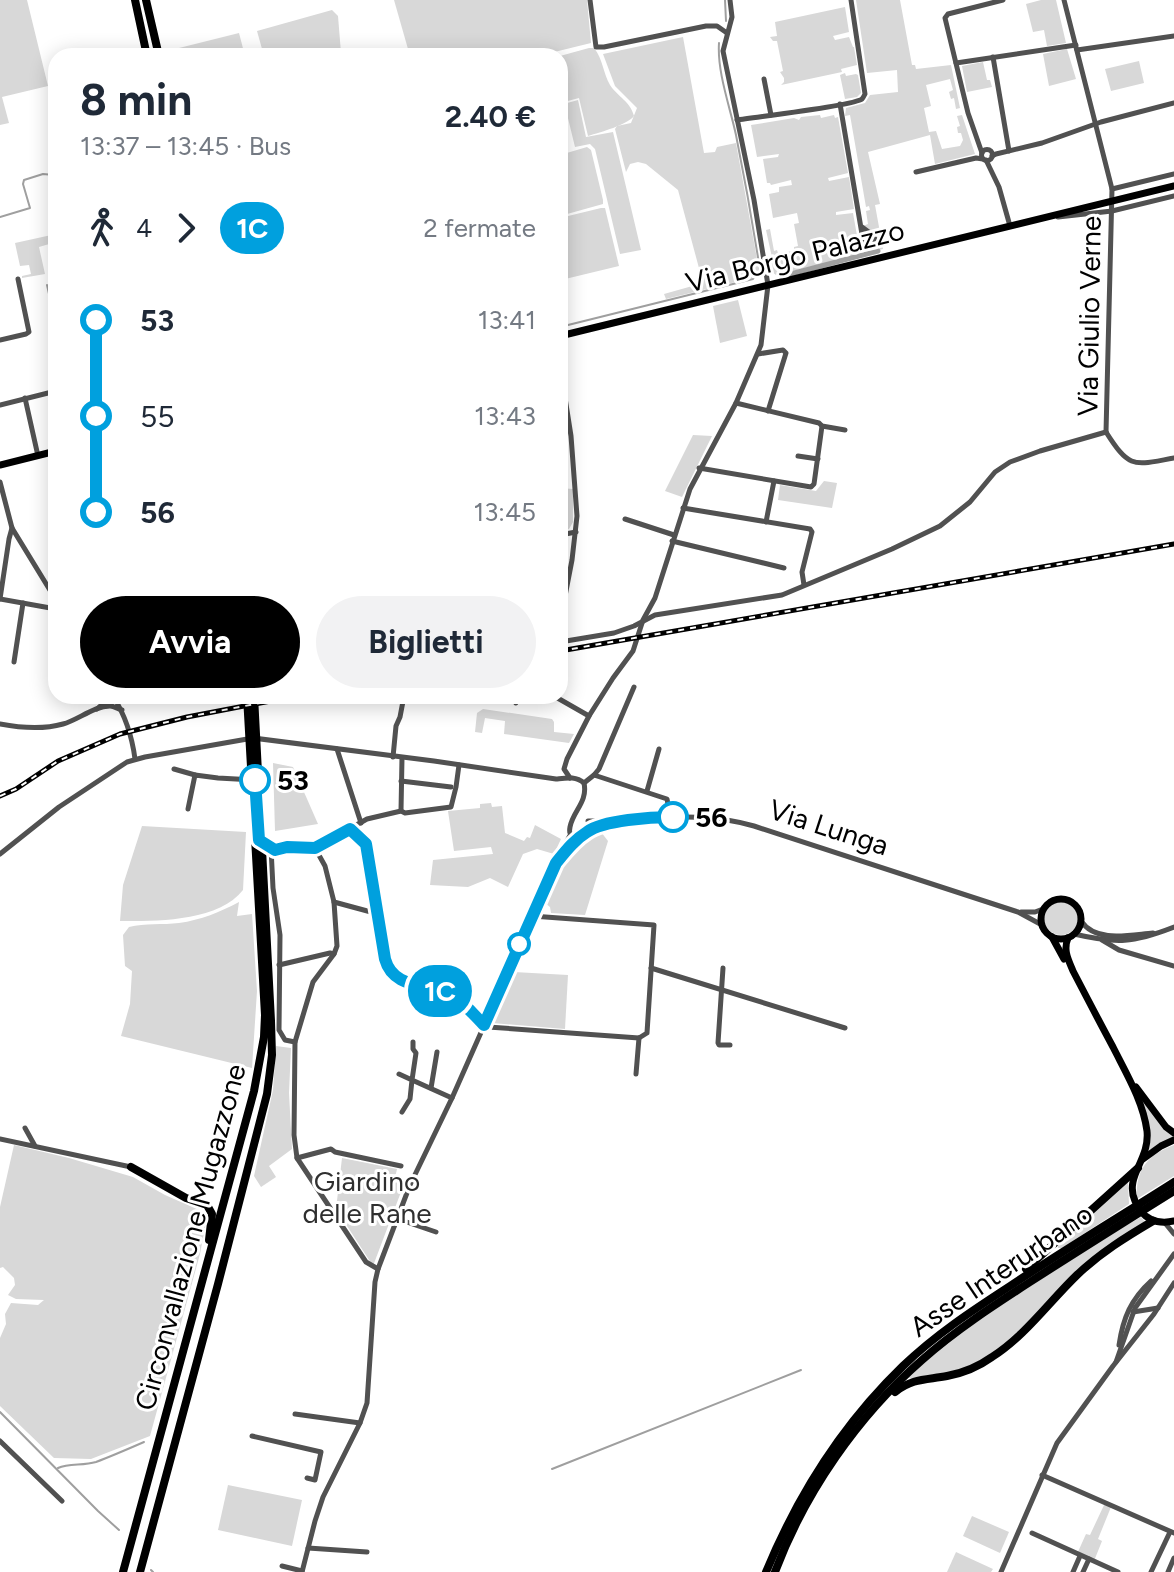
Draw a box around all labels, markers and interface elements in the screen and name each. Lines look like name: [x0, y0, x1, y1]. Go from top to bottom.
text: 8 min: [80, 73, 192, 126]
text: 2.40 €: [445, 98, 536, 135]
text: 13:37 – 13:45 · Bus: [80, 130, 291, 162]
icon: walk: [80, 206, 124, 250]
icon: forward: [164, 206, 208, 250]
text: 1C: [236, 211, 268, 245]
text: 4: [136, 212, 152, 244]
text: 2 fermate: [423, 212, 536, 244]
street label: Via Borgo Palazzo: [682, 212, 908, 300]
street label: Via Giulio Verne: [1070, 216, 1108, 416]
text: 53: [140, 302, 174, 339]
text: 13:41: [478, 304, 536, 336]
text: 55: [140, 398, 175, 435]
text: 13:43: [474, 400, 536, 432]
text: 56: [140, 494, 175, 531]
text: 13:45: [473, 496, 536, 528]
button: Avvia: [80, 596, 300, 688]
button: Biglietti: [316, 596, 536, 688]
place label: 53: [277, 763, 309, 797]
marker: 53: [240, 765, 270, 795]
street label: Via Lunga: [765, 792, 893, 862]
place label: 56: [695, 800, 728, 834]
marker: 56: [658, 802, 688, 832]
unlabelled marker: [508, 933, 530, 955]
line badge: 1C: [404, 965, 476, 1017]
text: 1C: [424, 974, 456, 1008]
street label: Circonvallazione Mugazzone: [127, 1060, 253, 1414]
park label: Giardino delle Rane: [303, 1164, 431, 1230]
street label: Asse Interurbano: [903, 1196, 1099, 1344]

